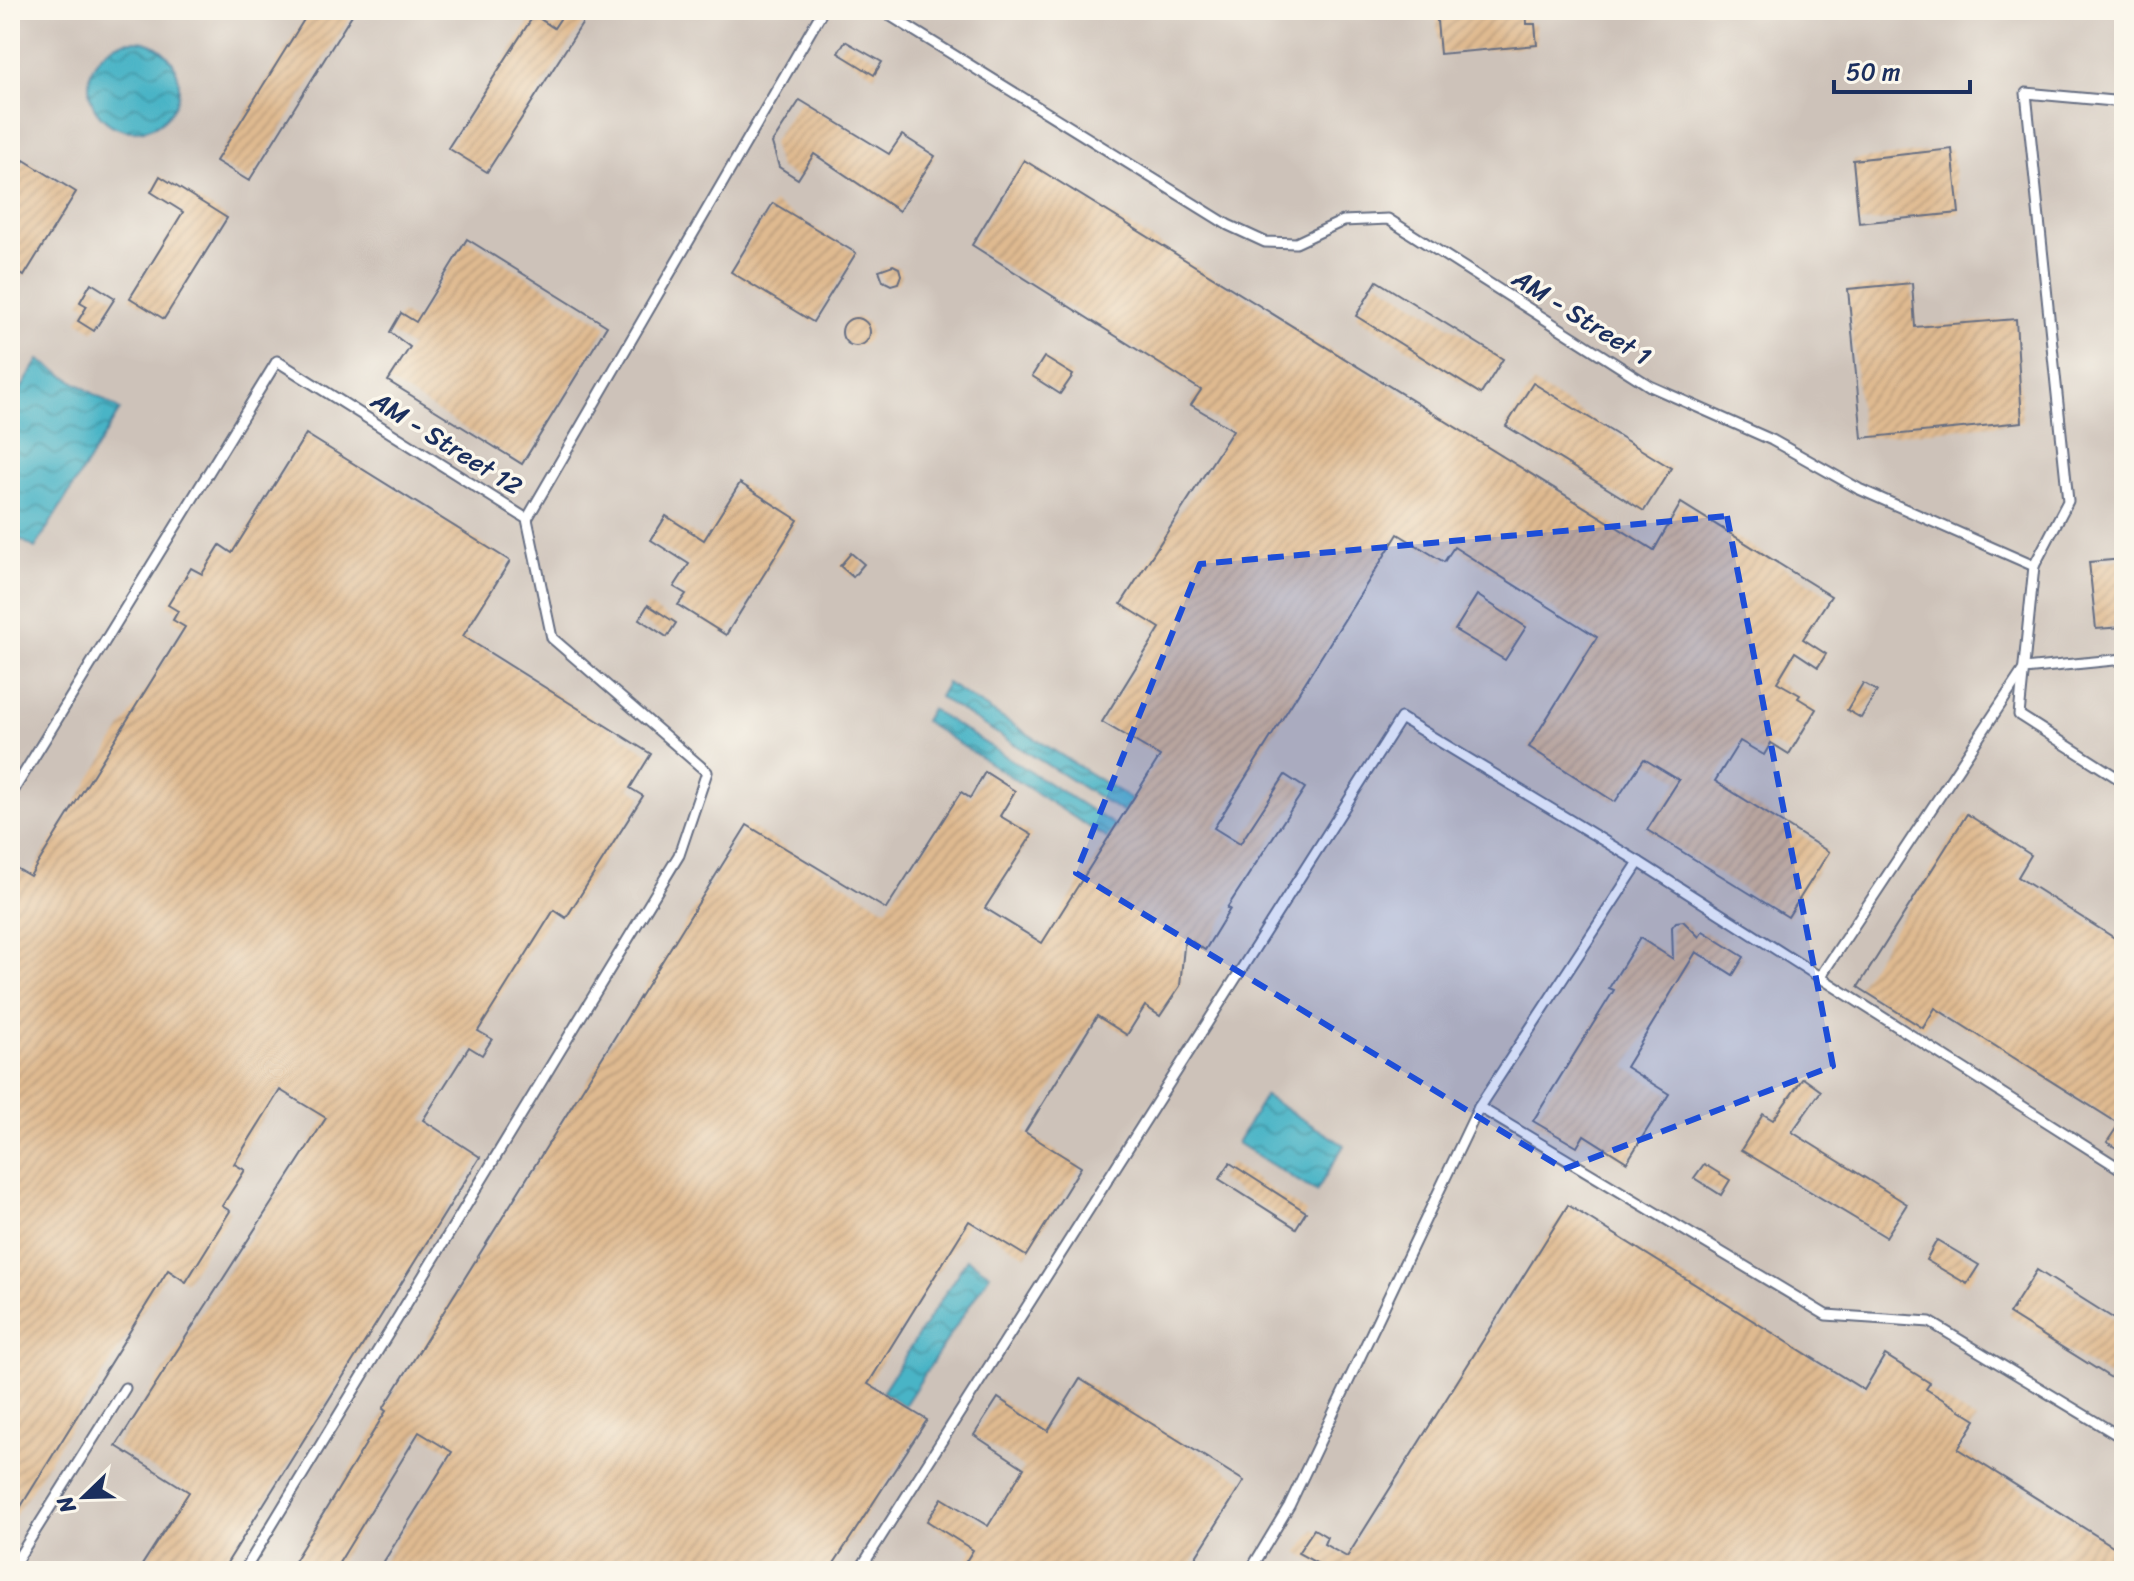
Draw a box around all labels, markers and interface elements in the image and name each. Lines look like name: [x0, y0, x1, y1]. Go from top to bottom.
scale bar: [1834, 44, 1970, 94]
text: 50 m: [1846, 51, 1901, 93]
street label: AM - Street 1: [1502, 255, 1661, 378]
street label: AM - Street 12: [361, 377, 532, 508]
north arrow: [44, 1457, 124, 1537]
text: N: [45, 1489, 87, 1520]

